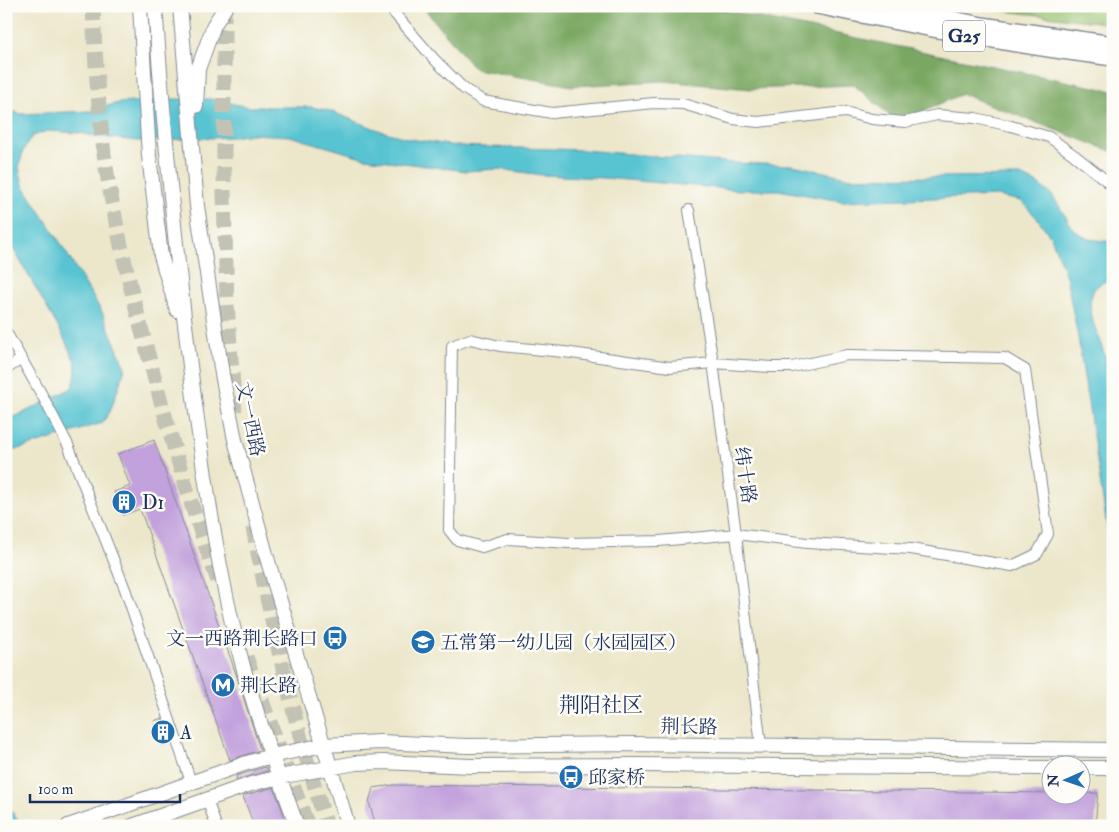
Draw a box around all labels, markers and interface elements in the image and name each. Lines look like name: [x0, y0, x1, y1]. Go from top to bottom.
road number: G25: [943, 20, 985, 52]
street label: 文一西路: [230, 380, 270, 459]
street label: 纬十路: [729, 445, 761, 505]
building icon: D1: [111, 489, 137, 515]
place label: D1: [142, 491, 164, 515]
bus stop icon: 文一西路荆长路口: [322, 625, 348, 651]
place label: 文一西路荆长路口: [166, 627, 318, 651]
school or university icon: 五常第一幼儿园（水园园区）: [410, 629, 436, 655]
place label: 五常第一幼儿园（水园园区）: [440, 631, 687, 655]
metro station icon: 荆长路: [210, 672, 236, 698]
place label: 荆长路: [240, 674, 297, 698]
district label: 荆阳社区: [559, 692, 643, 719]
street label: 荆长路: [660, 715, 718, 739]
building icon: A: [150, 719, 176, 745]
place label: A: [179, 721, 192, 745]
north arrow: [1042, 754, 1092, 804]
bus stop icon: 邱家桥: [558, 764, 584, 790]
place label: 邱家桥: [588, 766, 645, 790]
scale bar: [30, 772, 180, 804]
text: N: [1045, 773, 1062, 788]
text: 100 m: [38, 780, 74, 799]

